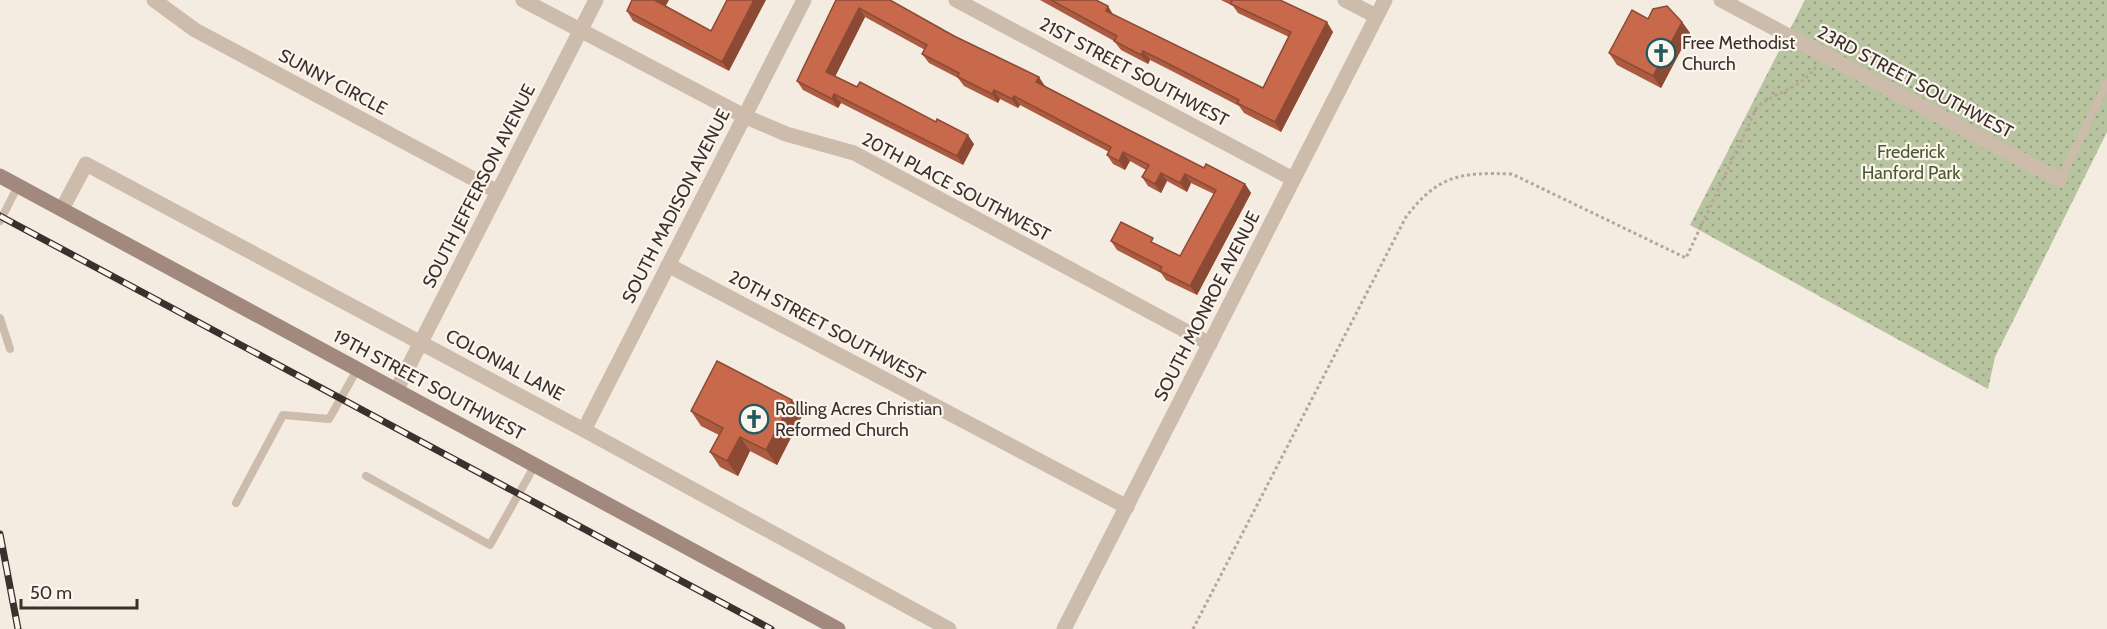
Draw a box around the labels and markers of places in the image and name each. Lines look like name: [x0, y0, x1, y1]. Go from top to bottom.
place label: Free Methodist Church: [1682, 32, 1795, 75]
church icon: Free Methodist Church: [1645, 37, 1677, 69]
place label: Rolling Acres Christian Reformed Church: [775, 398, 942, 441]
church icon: Rolling Acres Christian Reformed Church: [738, 403, 770, 435]

